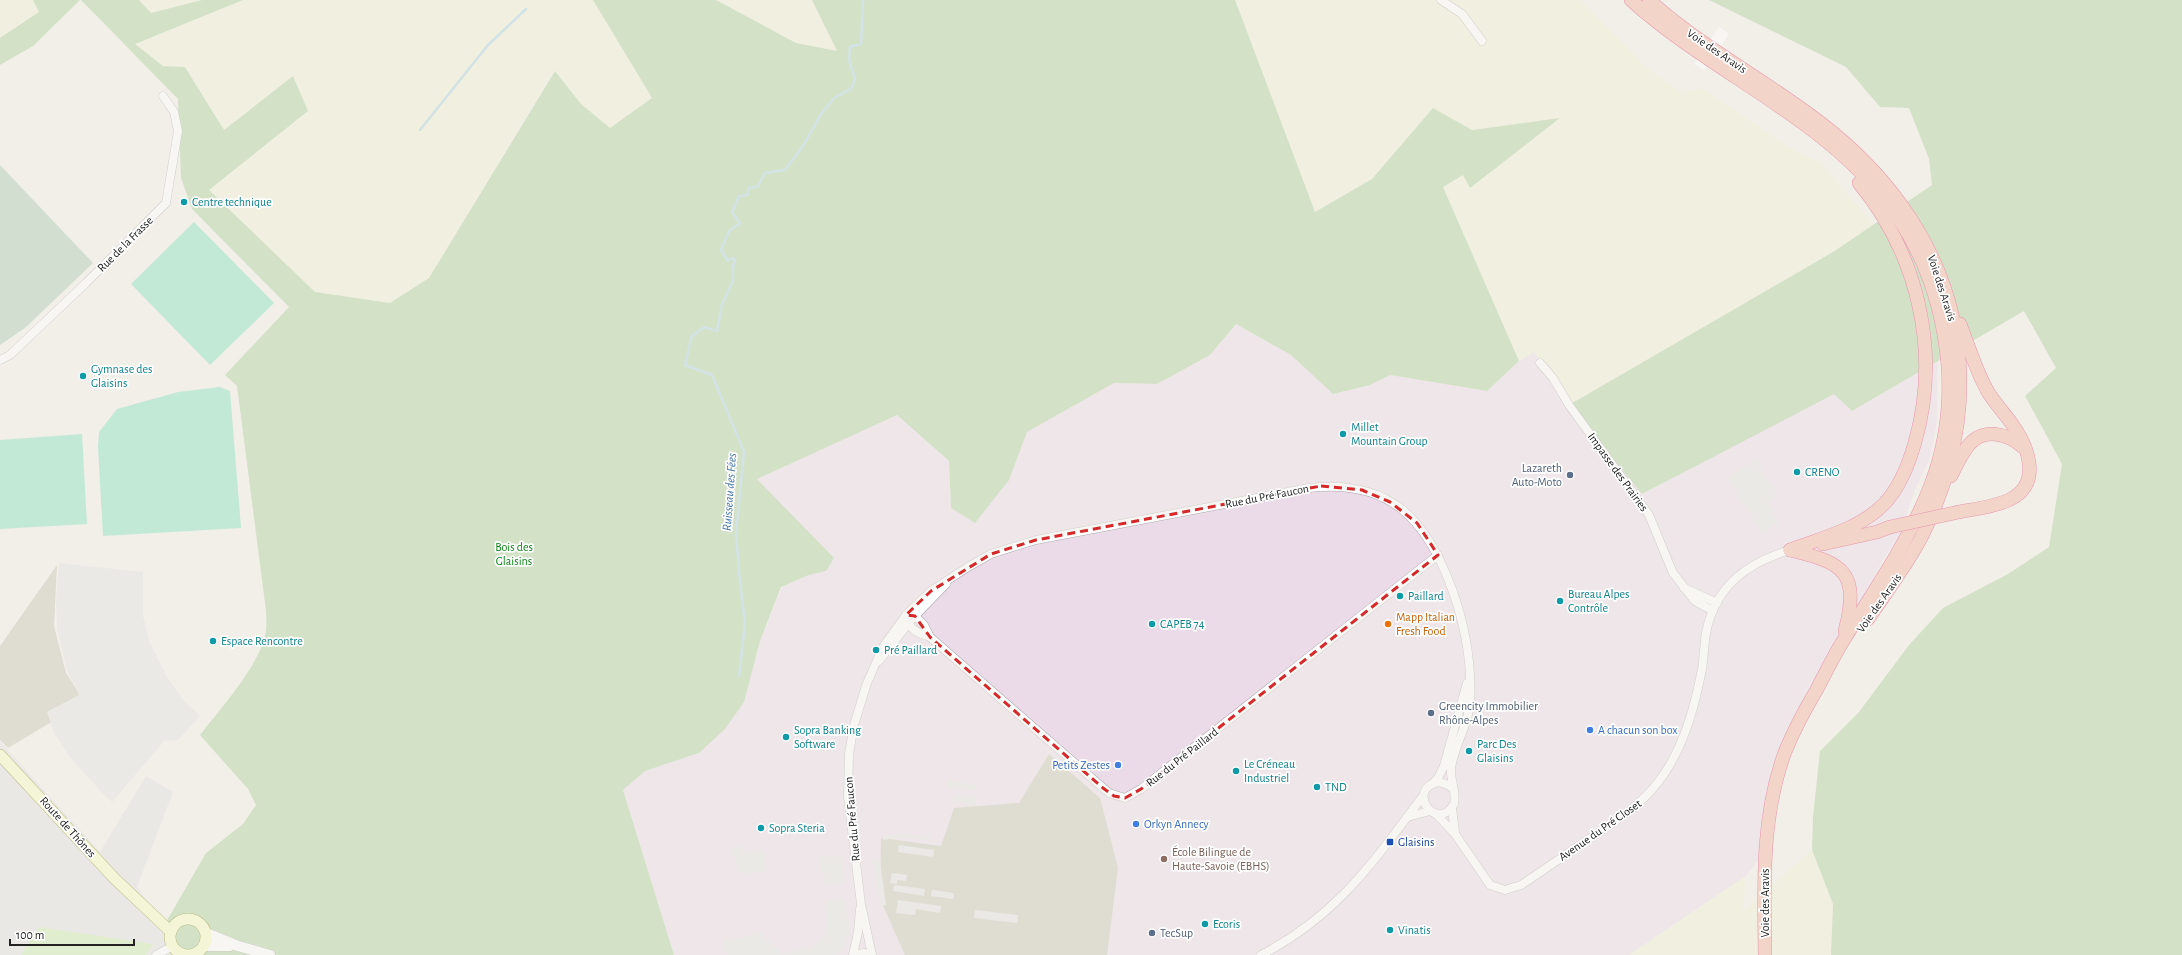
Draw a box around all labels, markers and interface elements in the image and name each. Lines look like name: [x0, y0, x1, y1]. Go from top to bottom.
street label: Voie des Aravis: [1685, 27, 1749, 75]
place label: Centre technique: [192, 196, 272, 208]
marker: Centre technique: [179, 197, 189, 207]
street label: Rue de la Frasse: [95, 214, 155, 274]
street label: Voie des Aravis: [1926, 253, 1958, 323]
place label: Gymnase des Glaisins: [91, 363, 152, 389]
marker: Gymnase des Glaisins: [78, 371, 88, 381]
place label: Millet Mountain Group: [1351, 421, 1428, 447]
marker: Millet Mountain Group: [1338, 429, 1348, 439]
street label: Impasse des Prairies: [1586, 430, 1650, 514]
water label: Ruisseau des Fées: [721, 453, 739, 531]
place label: Lazareth Auto-Moto: [1512, 462, 1562, 488]
place label: CRENO: [1805, 466, 1840, 478]
marker: CRENO: [1792, 467, 1802, 477]
marker: Lazareth Auto-Moto: [1565, 470, 1575, 480]
street label: Rue du Pré Faucon: [1224, 482, 1310, 510]
park label: Bois des Glaisins: [495, 541, 533, 567]
street label: Voie des Aravis: [1854, 571, 1904, 635]
place label: Bureau Alpes Contrôle: [1568, 588, 1629, 614]
place label: Paillard: [1408, 590, 1444, 602]
marker: Paillard: [1395, 591, 1405, 601]
marker: Bureau Alpes Contrôle: [1555, 596, 1565, 606]
place label: Mapp Italian Fresh Food: [1396, 611, 1455, 637]
place label: CAPEB 74: [1160, 618, 1205, 630]
marker: CAPEB 74: [1147, 619, 1157, 629]
marker: Mapp Italian Fresh Food: [1383, 619, 1393, 629]
place label: Espace Rencontre: [221, 635, 303, 647]
marker: Espace Rencontre: [208, 636, 218, 646]
place label: Pré Paillard: [884, 644, 937, 656]
marker: Pré Paillard: [871, 645, 881, 655]
place label: Greencity Immobilier Rhône-Alpes: [1439, 700, 1538, 726]
marker: Greencity Immobilier Rhône-Alpes: [1426, 708, 1436, 718]
place label: Sopra Banking Software: [794, 724, 861, 750]
place label: A chacun son box: [1598, 724, 1678, 736]
street label: Rue du Pré Paillard: [1144, 725, 1220, 789]
marker: A chacun son box: [1585, 725, 1595, 735]
marker: Sopra Banking Software: [781, 732, 791, 742]
place label: Parc Des Glaisins: [1477, 738, 1517, 764]
marker: Parc Des Glaisins: [1464, 746, 1474, 756]
place label: Le Créneau Industriel: [1244, 758, 1295, 784]
place label: Petits Zestes: [1052, 759, 1110, 771]
marker: Petits Zestes: [1113, 760, 1123, 770]
marker: Le Créneau Industriel: [1231, 766, 1241, 776]
street label: Rue du Pré Faucon: [842, 776, 862, 862]
place label: TND: [1325, 781, 1347, 793]
marker: TND: [1312, 782, 1322, 792]
street label: Route de Thônes: [38, 794, 98, 860]
street label: Avenue du Pré Closet: [1557, 797, 1644, 863]
place label: Orkyn Annecy: [1144, 818, 1209, 831]
marker: Orkyn Annecy: [1131, 819, 1141, 829]
place label: Sopra Steria: [769, 822, 825, 834]
marker: Sopra Steria: [756, 823, 766, 833]
place label: Glaisins: [1398, 836, 1434, 848]
marker: Glaisins: [1385, 837, 1395, 847]
place label: École Bilingue de Haute-Savoie (EBHS): [1172, 845, 1270, 872]
marker: École Bilingue de Haute-Savoie (EBHS): [1159, 854, 1169, 864]
street label: Voie des Aravis: [1759, 868, 1771, 938]
place label: Ecoris: [1213, 918, 1240, 930]
marker: Ecoris: [1200, 919, 1210, 929]
scale bar: [10, 921, 134, 947]
place label: Vinatis: [1398, 924, 1431, 936]
marker: Vinatis: [1385, 925, 1395, 935]
place label: TecSup: [1160, 927, 1193, 939]
marker: TecSup: [1147, 928, 1157, 938]
text: 100 m: [16, 929, 44, 941]

